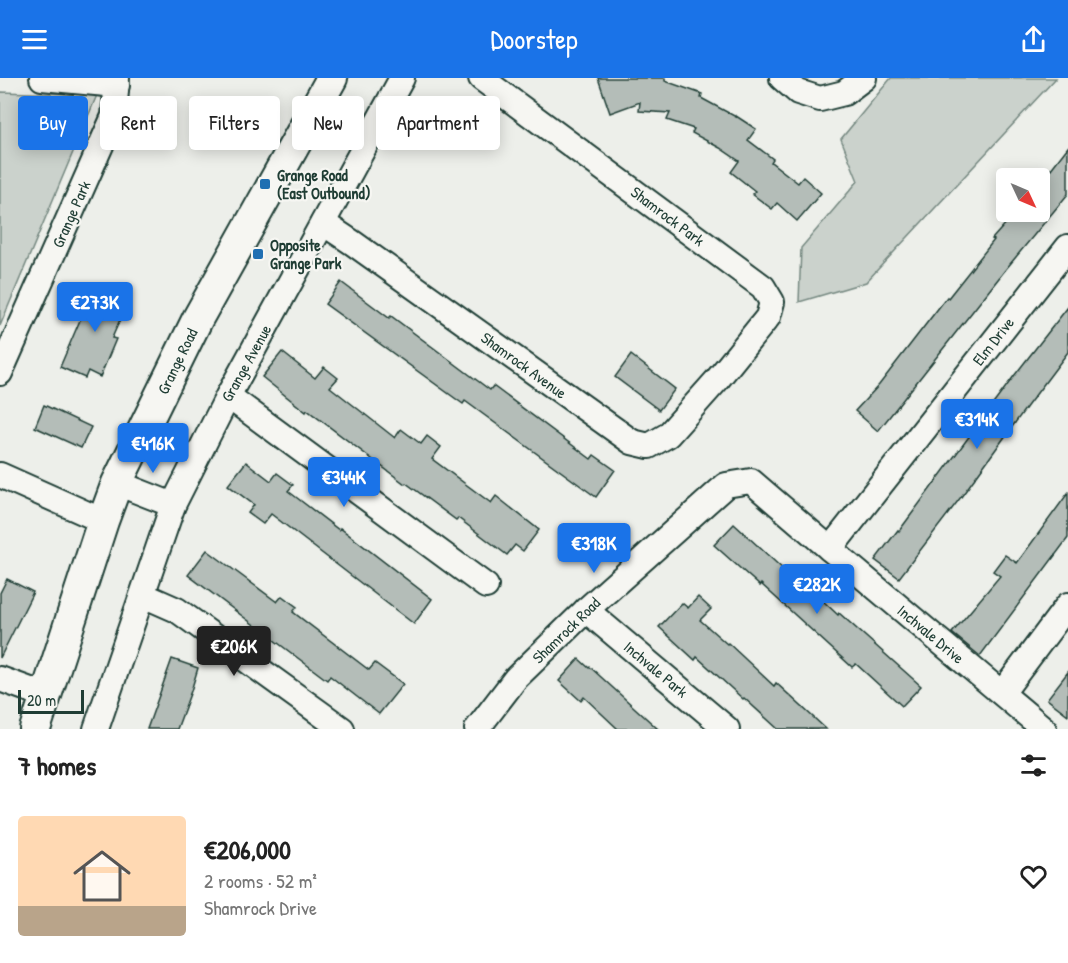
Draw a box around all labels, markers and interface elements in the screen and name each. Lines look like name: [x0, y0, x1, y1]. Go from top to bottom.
text: Doorstep: [491, 21, 577, 57]
icon: menu: [18, 23, 51, 56]
icon: share: [1017, 23, 1050, 56]
chip: Buy: [18, 96, 88, 150]
chip: Rent: [100, 96, 177, 150]
chip: Filters: [189, 96, 280, 150]
chip: New: [292, 96, 364, 150]
chip: Apartment: [376, 96, 500, 150]
place label: Grange Road (East Outbound): [277, 164, 371, 204]
north arrow: [996, 168, 1050, 222]
map controls: [996, 168, 1050, 222]
street label: Grange Park: [46, 177, 96, 251]
marker: Grange Road (East Outbound): [258, 177, 272, 191]
street label: Shamrock Park: [627, 181, 710, 251]
place label: Opposite Grange Park: [270, 234, 342, 275]
marker: Opposite Grange Park: [251, 247, 265, 261]
pin: €273K: [53, 282, 137, 333]
text: €273K: [71, 288, 119, 315]
street label: Elm Drive: [967, 312, 1019, 370]
street label: Grange Avenue: [216, 320, 277, 406]
street label: Grange Road: [152, 324, 202, 398]
street label: Shamrock Avenue: [477, 326, 572, 404]
pin: €314K: [935, 399, 1019, 450]
text: €314K: [955, 405, 999, 432]
pin: €416K: [111, 423, 195, 474]
text: €416K: [132, 429, 174, 456]
pin: €344K: [302, 457, 386, 508]
text: €344K: [322, 463, 366, 490]
pin: €318K: [552, 523, 636, 574]
text: €318K: [572, 529, 616, 556]
pin: €282K: [775, 564, 859, 615]
text: €282K: [793, 570, 841, 597]
street label: Shamrock Road: [527, 592, 605, 668]
street label: Inchvale Drive: [893, 600, 970, 669]
pin: €206K: [192, 626, 276, 677]
text: €206K: [211, 632, 257, 659]
street label: Inchvale Park: [619, 636, 693, 703]
scale bar: [18, 687, 84, 714]
text: 20 m: [27, 689, 56, 711]
text: 7 homes: [18, 748, 96, 783]
icon: filters: [1017, 749, 1050, 782]
text: €206,000: [204, 832, 291, 867]
icon: home: [66, 840, 138, 912]
icon: heart: [1017, 860, 1050, 893]
text: 2 rooms · 52 m²: [204, 867, 317, 894]
text: Shamrock Drive: [204, 894, 317, 921]

